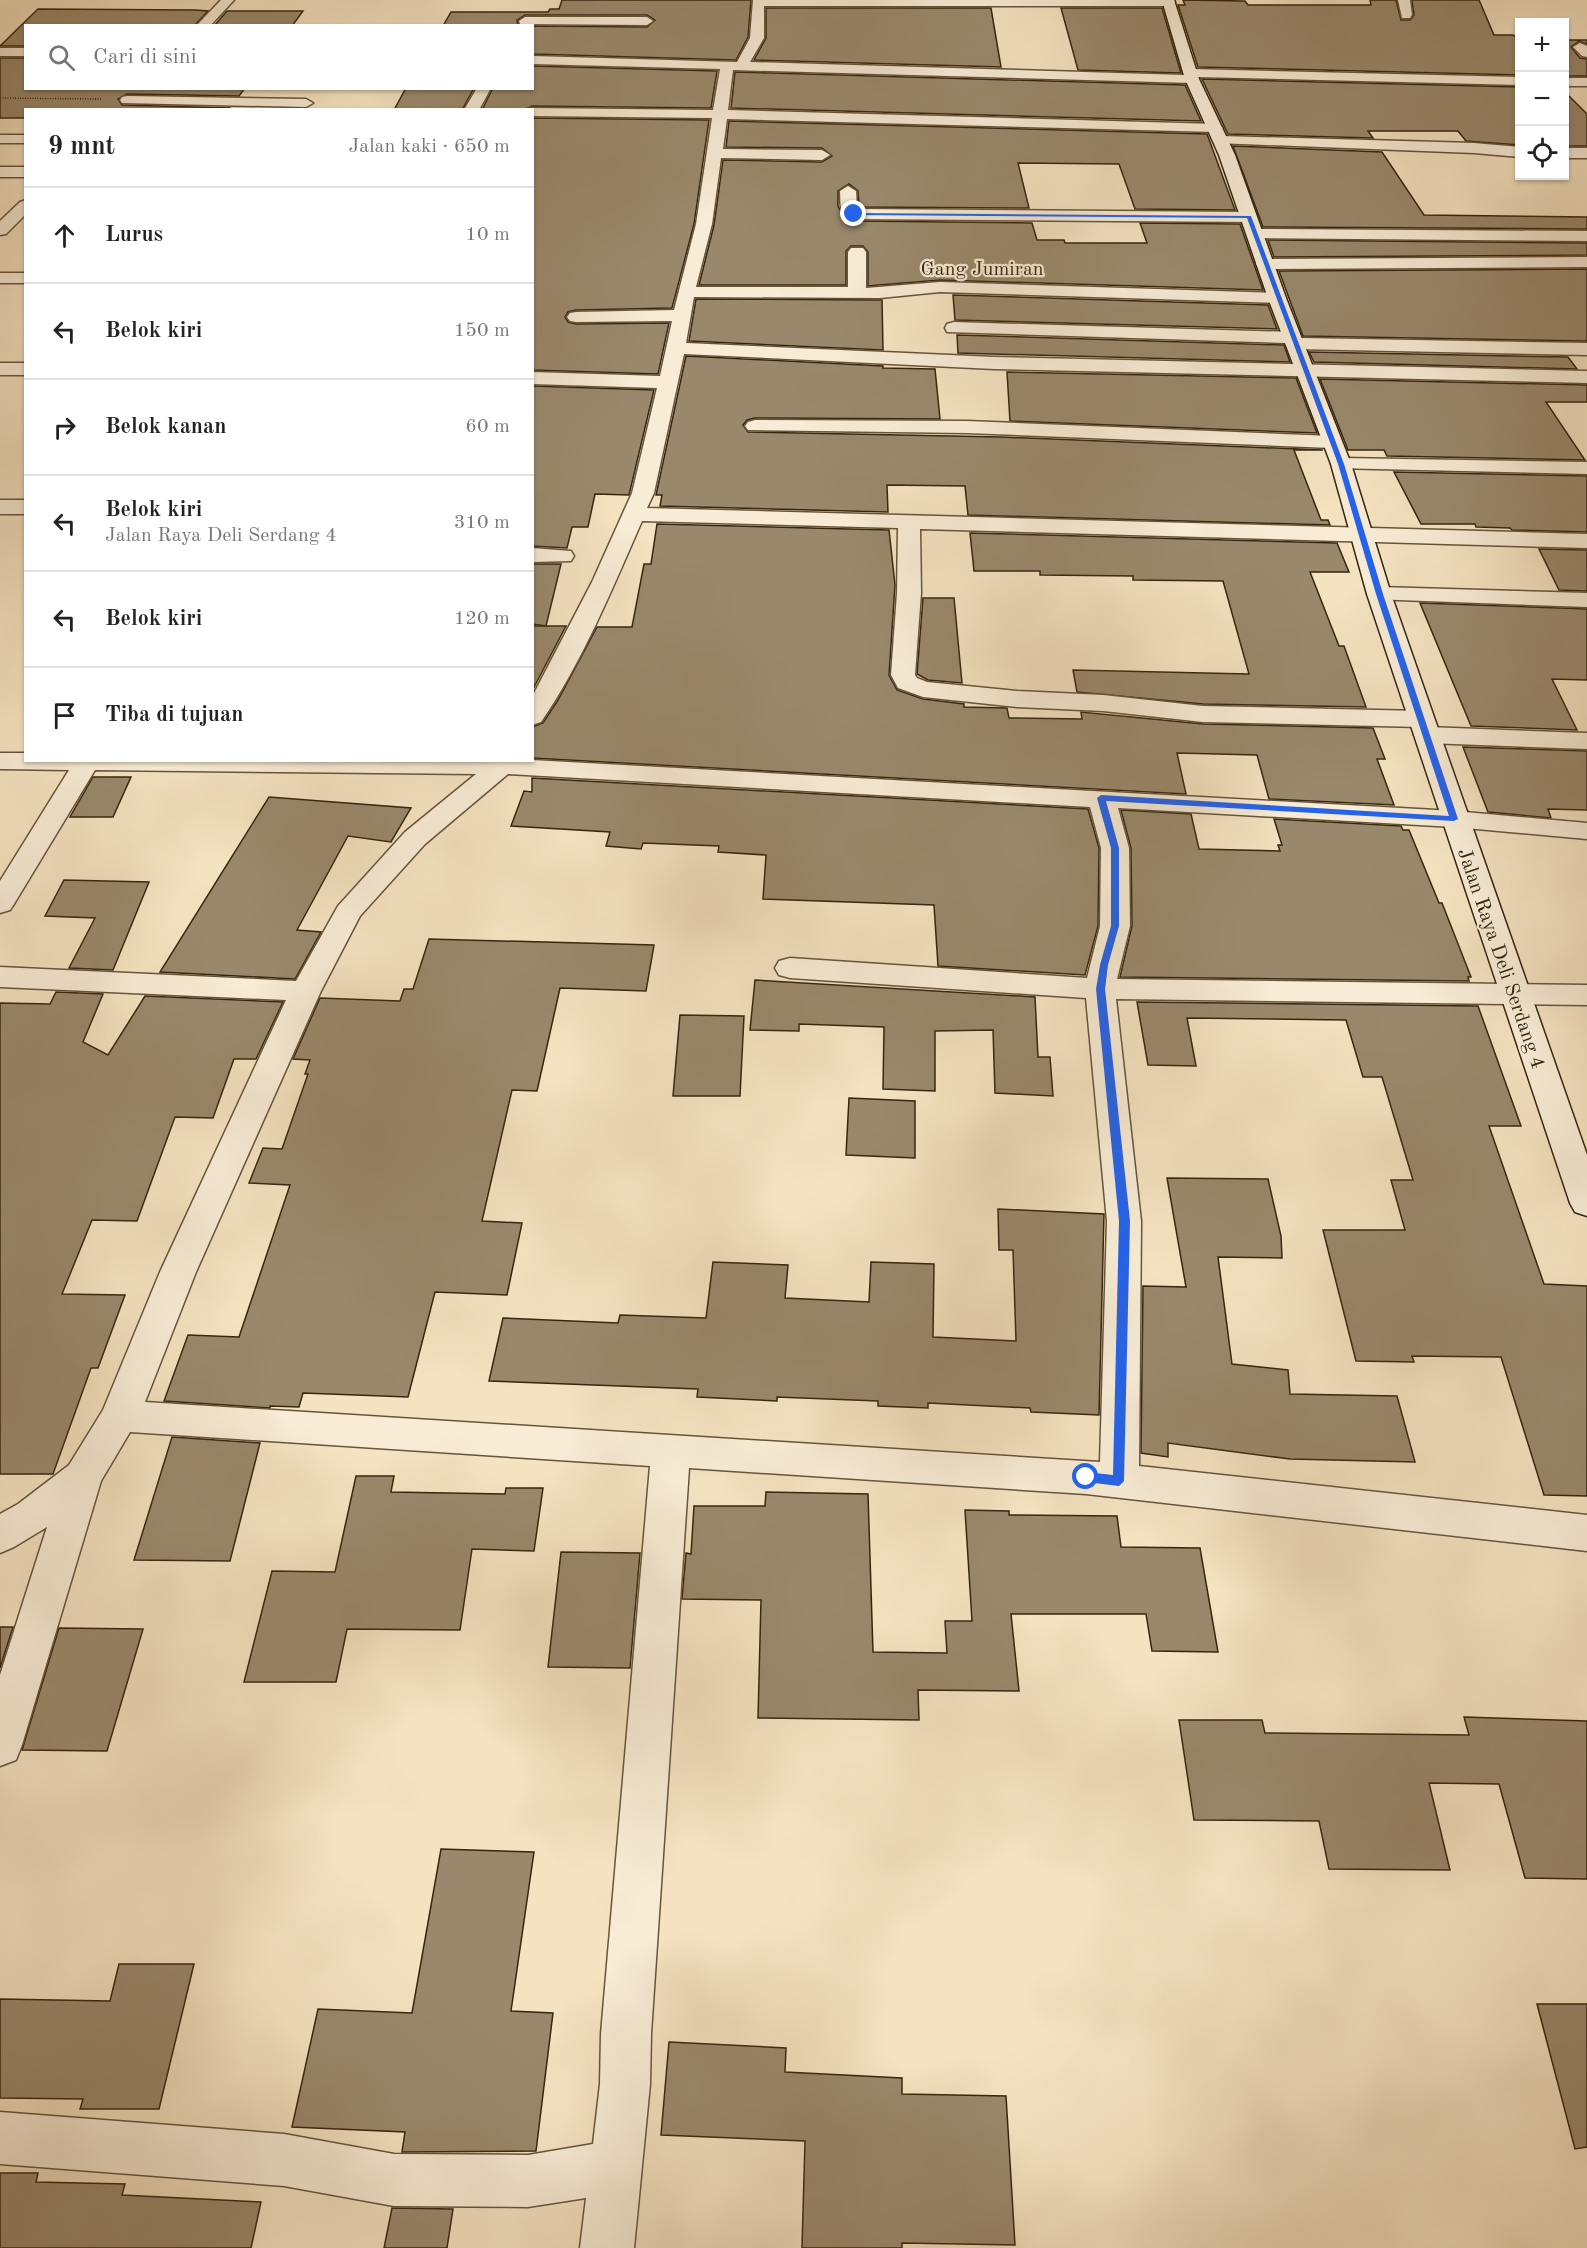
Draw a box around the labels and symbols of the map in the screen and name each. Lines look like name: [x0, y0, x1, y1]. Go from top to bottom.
route end: [840, 200, 866, 226]
street label: Gang Jumiran: [920, 260, 1044, 280]
street label: Jalan Raya Deli Serdang 4: [1453, 846, 1547, 1071]
route start: [1072, 1463, 1098, 1489]

